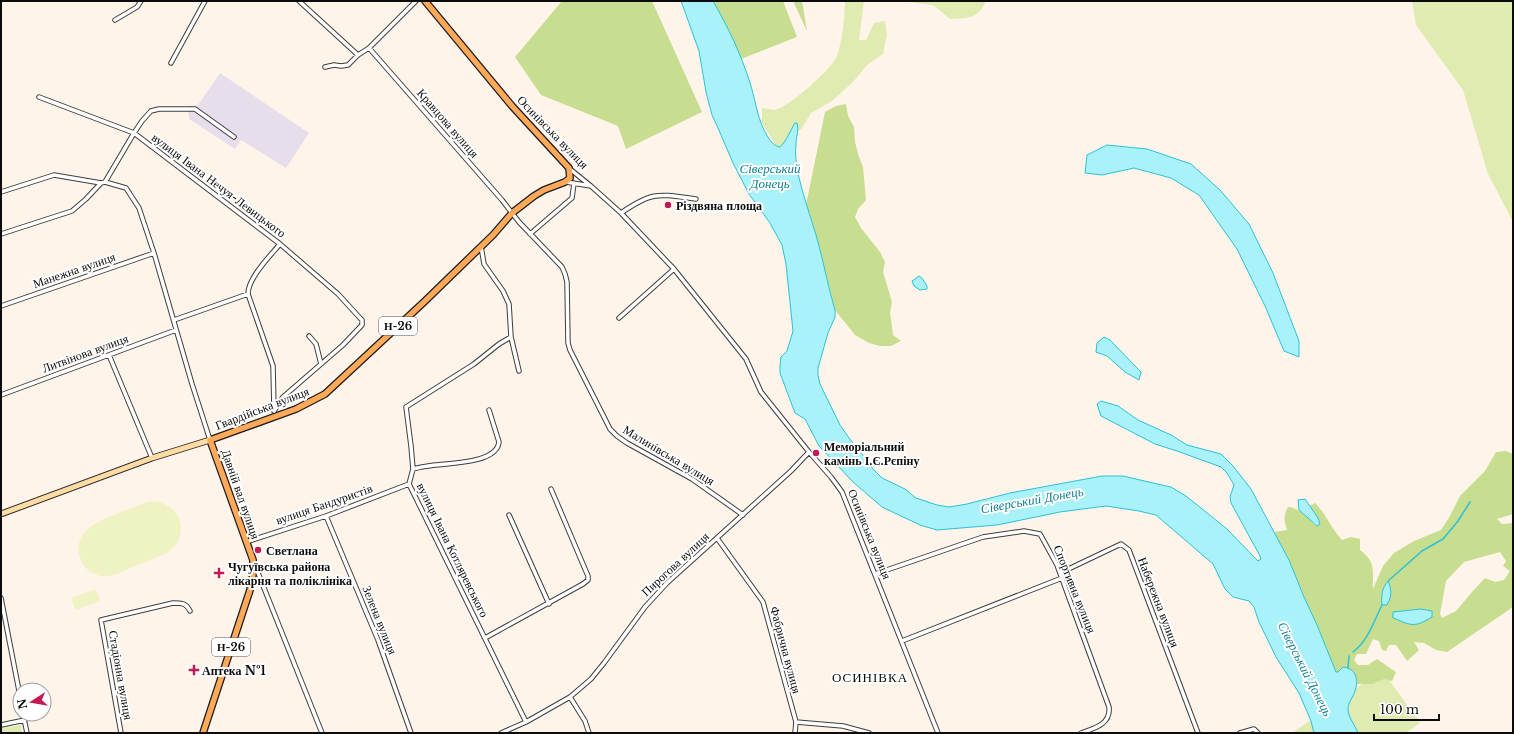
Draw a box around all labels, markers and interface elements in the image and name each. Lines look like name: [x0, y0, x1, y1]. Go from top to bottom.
street label: Кравцова вулиця: [414, 85, 482, 161]
street label: Осинівська вулиця: [514, 92, 592, 172]
street label: вулиця Івана Нечуя-Левицького: [149, 130, 289, 240]
water label: Сіверський Донець: [740, 160, 801, 192]
place label: Різдвяна площа: [676, 198, 762, 213]
marker: Різдвяна площа: [663, 200, 673, 210]
street label: Манежна вулиця: [31, 249, 118, 291]
road number: Н-26: [379, 317, 417, 335]
street label: Литвінова вулиця: [40, 330, 131, 376]
street label: Гвардійська вулиця: [213, 383, 311, 433]
street label: Малинівська вулиця: [620, 422, 718, 488]
place label: Меморіальний камінь І.Є.Рєпіну: [824, 439, 919, 468]
street label: Давній вал вулиця: [219, 447, 264, 541]
marker: Меморіальний камінь І.Є.Рєпіну: [811, 448, 821, 458]
street label: вулиця Бандуристів: [274, 480, 375, 528]
street label: вулиця Івана Котляревського: [414, 480, 492, 620]
water label: Сіверський Донець: [979, 483, 1085, 517]
street label: Осинівська вулиця: [845, 487, 895, 582]
street label: Пирогова вулиця: [638, 528, 712, 599]
place label: Светлана: [266, 543, 318, 558]
street label: Спортивна вулиця: [1050, 543, 1100, 636]
marker: Светлана: [253, 545, 263, 555]
street label: Набережна вулиця: [1135, 555, 1183, 650]
place label: Чугуївська района лікарня та поліклініка: [228, 559, 352, 588]
marker: Чугуївська района лікарня та поліклініка: [213, 567, 225, 579]
street label: Зелена вулиця: [359, 583, 401, 657]
street label: Фабрична вулиця: [767, 605, 805, 696]
water label: Сіверський Донець: [1274, 619, 1336, 719]
street label: Стадіонна вулиця: [106, 629, 136, 721]
road number: Н-26: [212, 638, 250, 656]
place label: Аптека №1: [202, 663, 266, 678]
marker: Аптека №1: [189, 665, 199, 675]
district label: ОСИНІВКА: [832, 669, 908, 686]
north arrow: [12, 682, 52, 722]
scale bar: [1374, 696, 1439, 722]
text: N: [14, 697, 30, 711]
text: 100 m: [1380, 702, 1419, 717]

